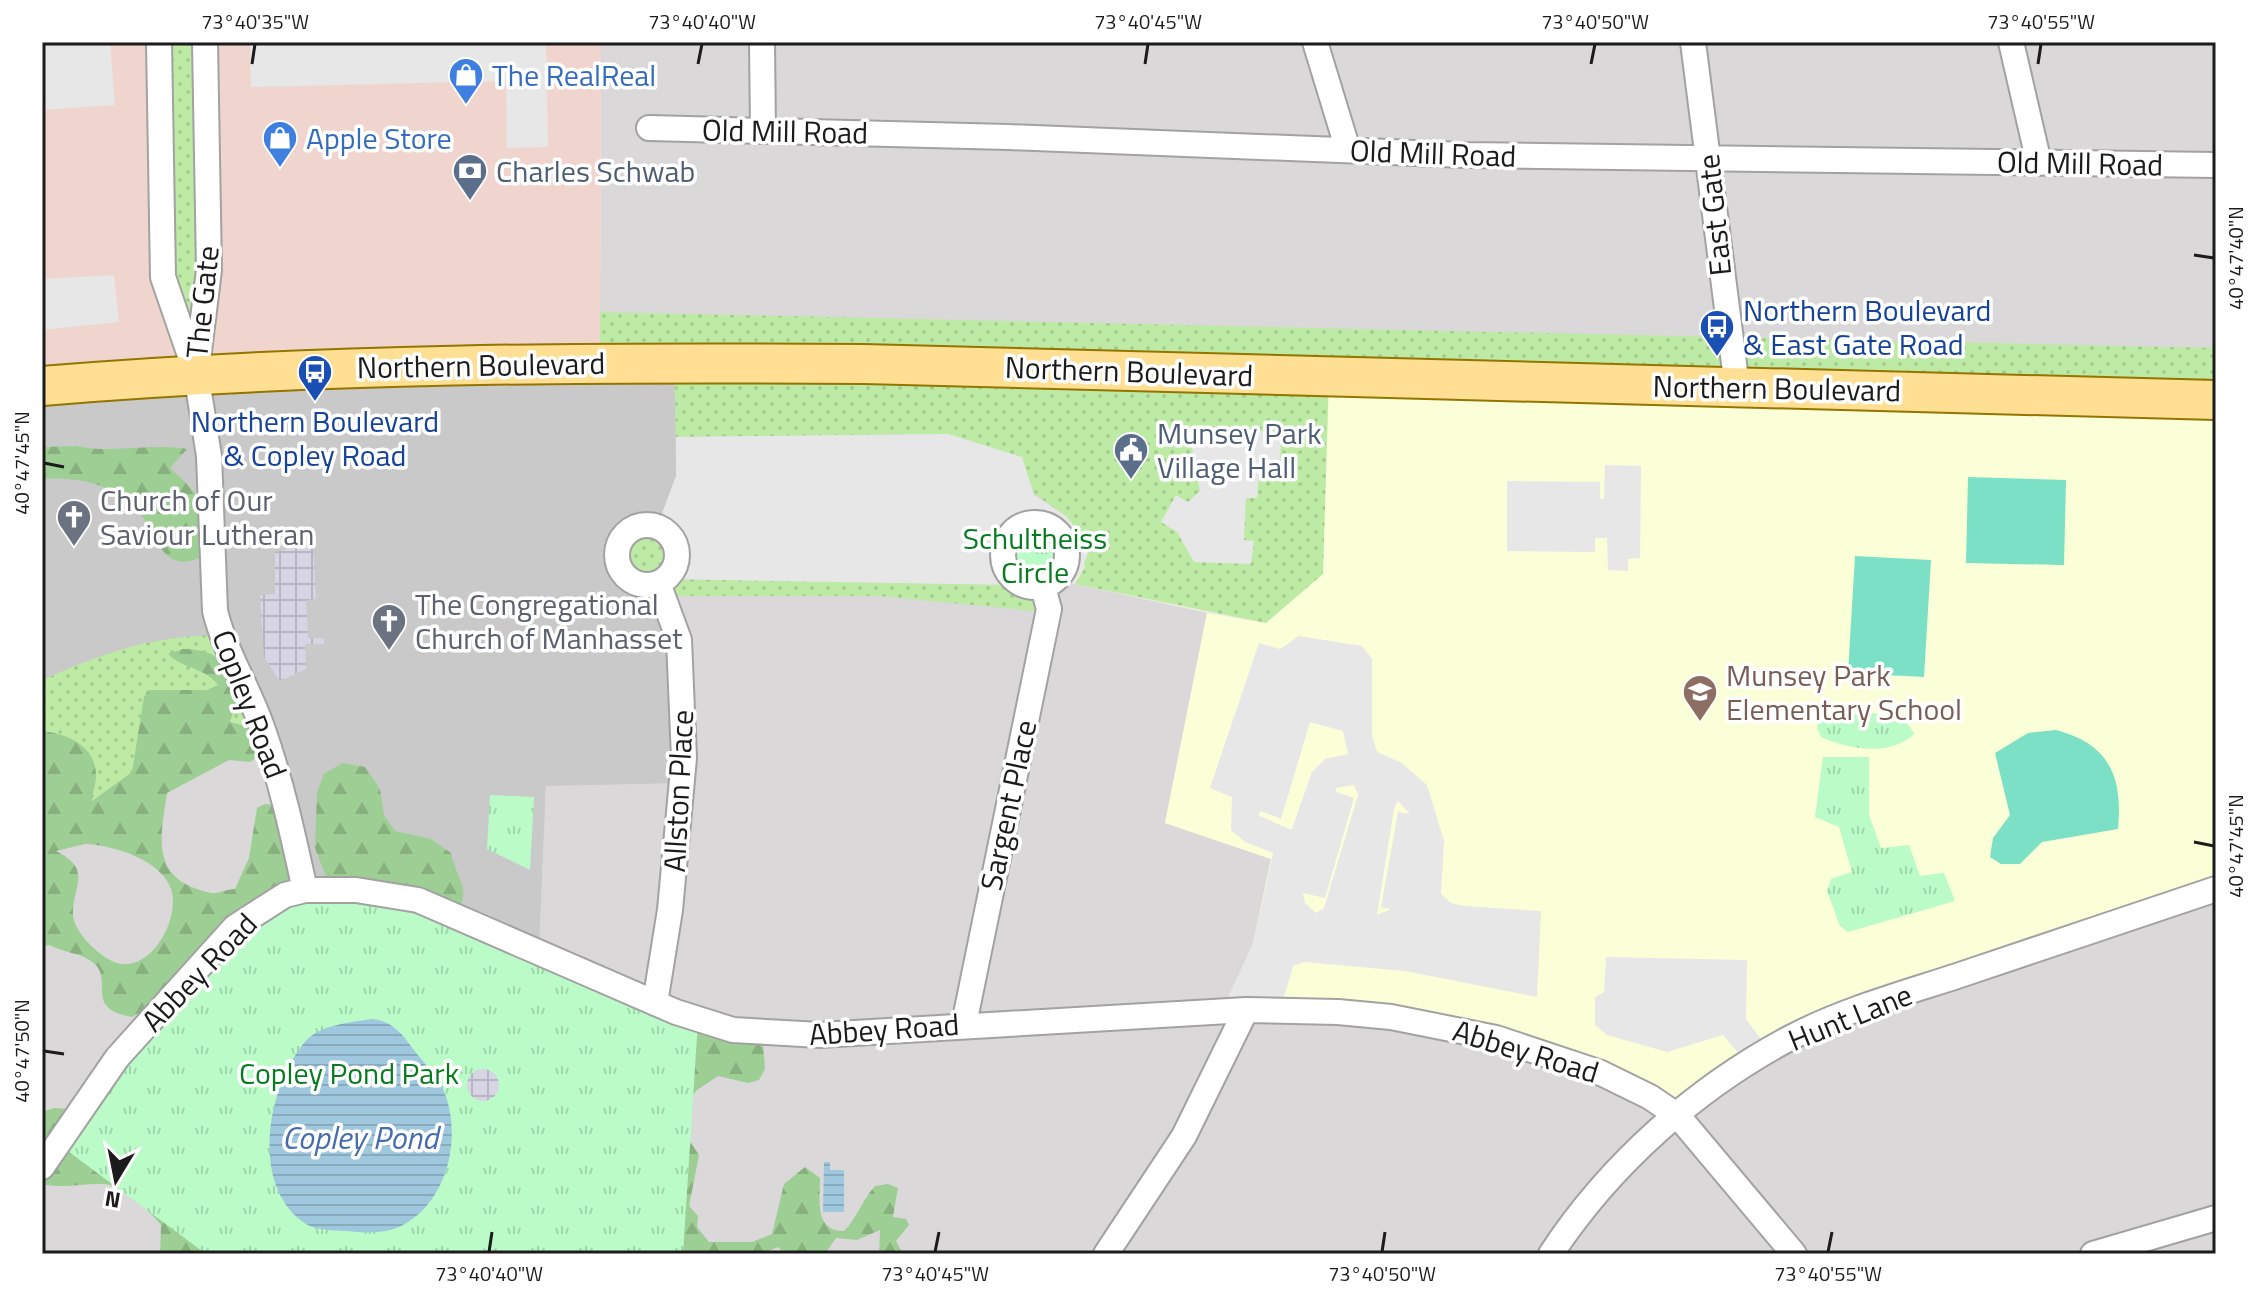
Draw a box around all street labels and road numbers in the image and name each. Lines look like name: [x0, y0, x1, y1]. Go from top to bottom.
street label: Old Mill Road: [701, 107, 869, 155]
street label: Old Mill Road: [1349, 127, 1517, 179]
street label: Old Mill Road: [1996, 139, 2164, 187]
street label: East Gate: [1685, 152, 1743, 278]
street label: The Gate: [173, 243, 231, 361]
street label: Northern Boulevard: [356, 340, 606, 390]
street label: Northern Boulevard: [1004, 344, 1254, 398]
street label: Northern Boulevard: [1652, 363, 1902, 413]
street label: Copley Road: [201, 623, 299, 785]
street label: Allston Place: [651, 709, 705, 873]
street label: Sargent Place: [968, 716, 1048, 894]
street label: Abbey Road: [130, 902, 268, 1042]
street label: Hunt Lane: [1781, 971, 1919, 1063]
street label: Abbey Road: [807, 1001, 961, 1057]
street label: Abbey Road: [1447, 1007, 1605, 1095]

